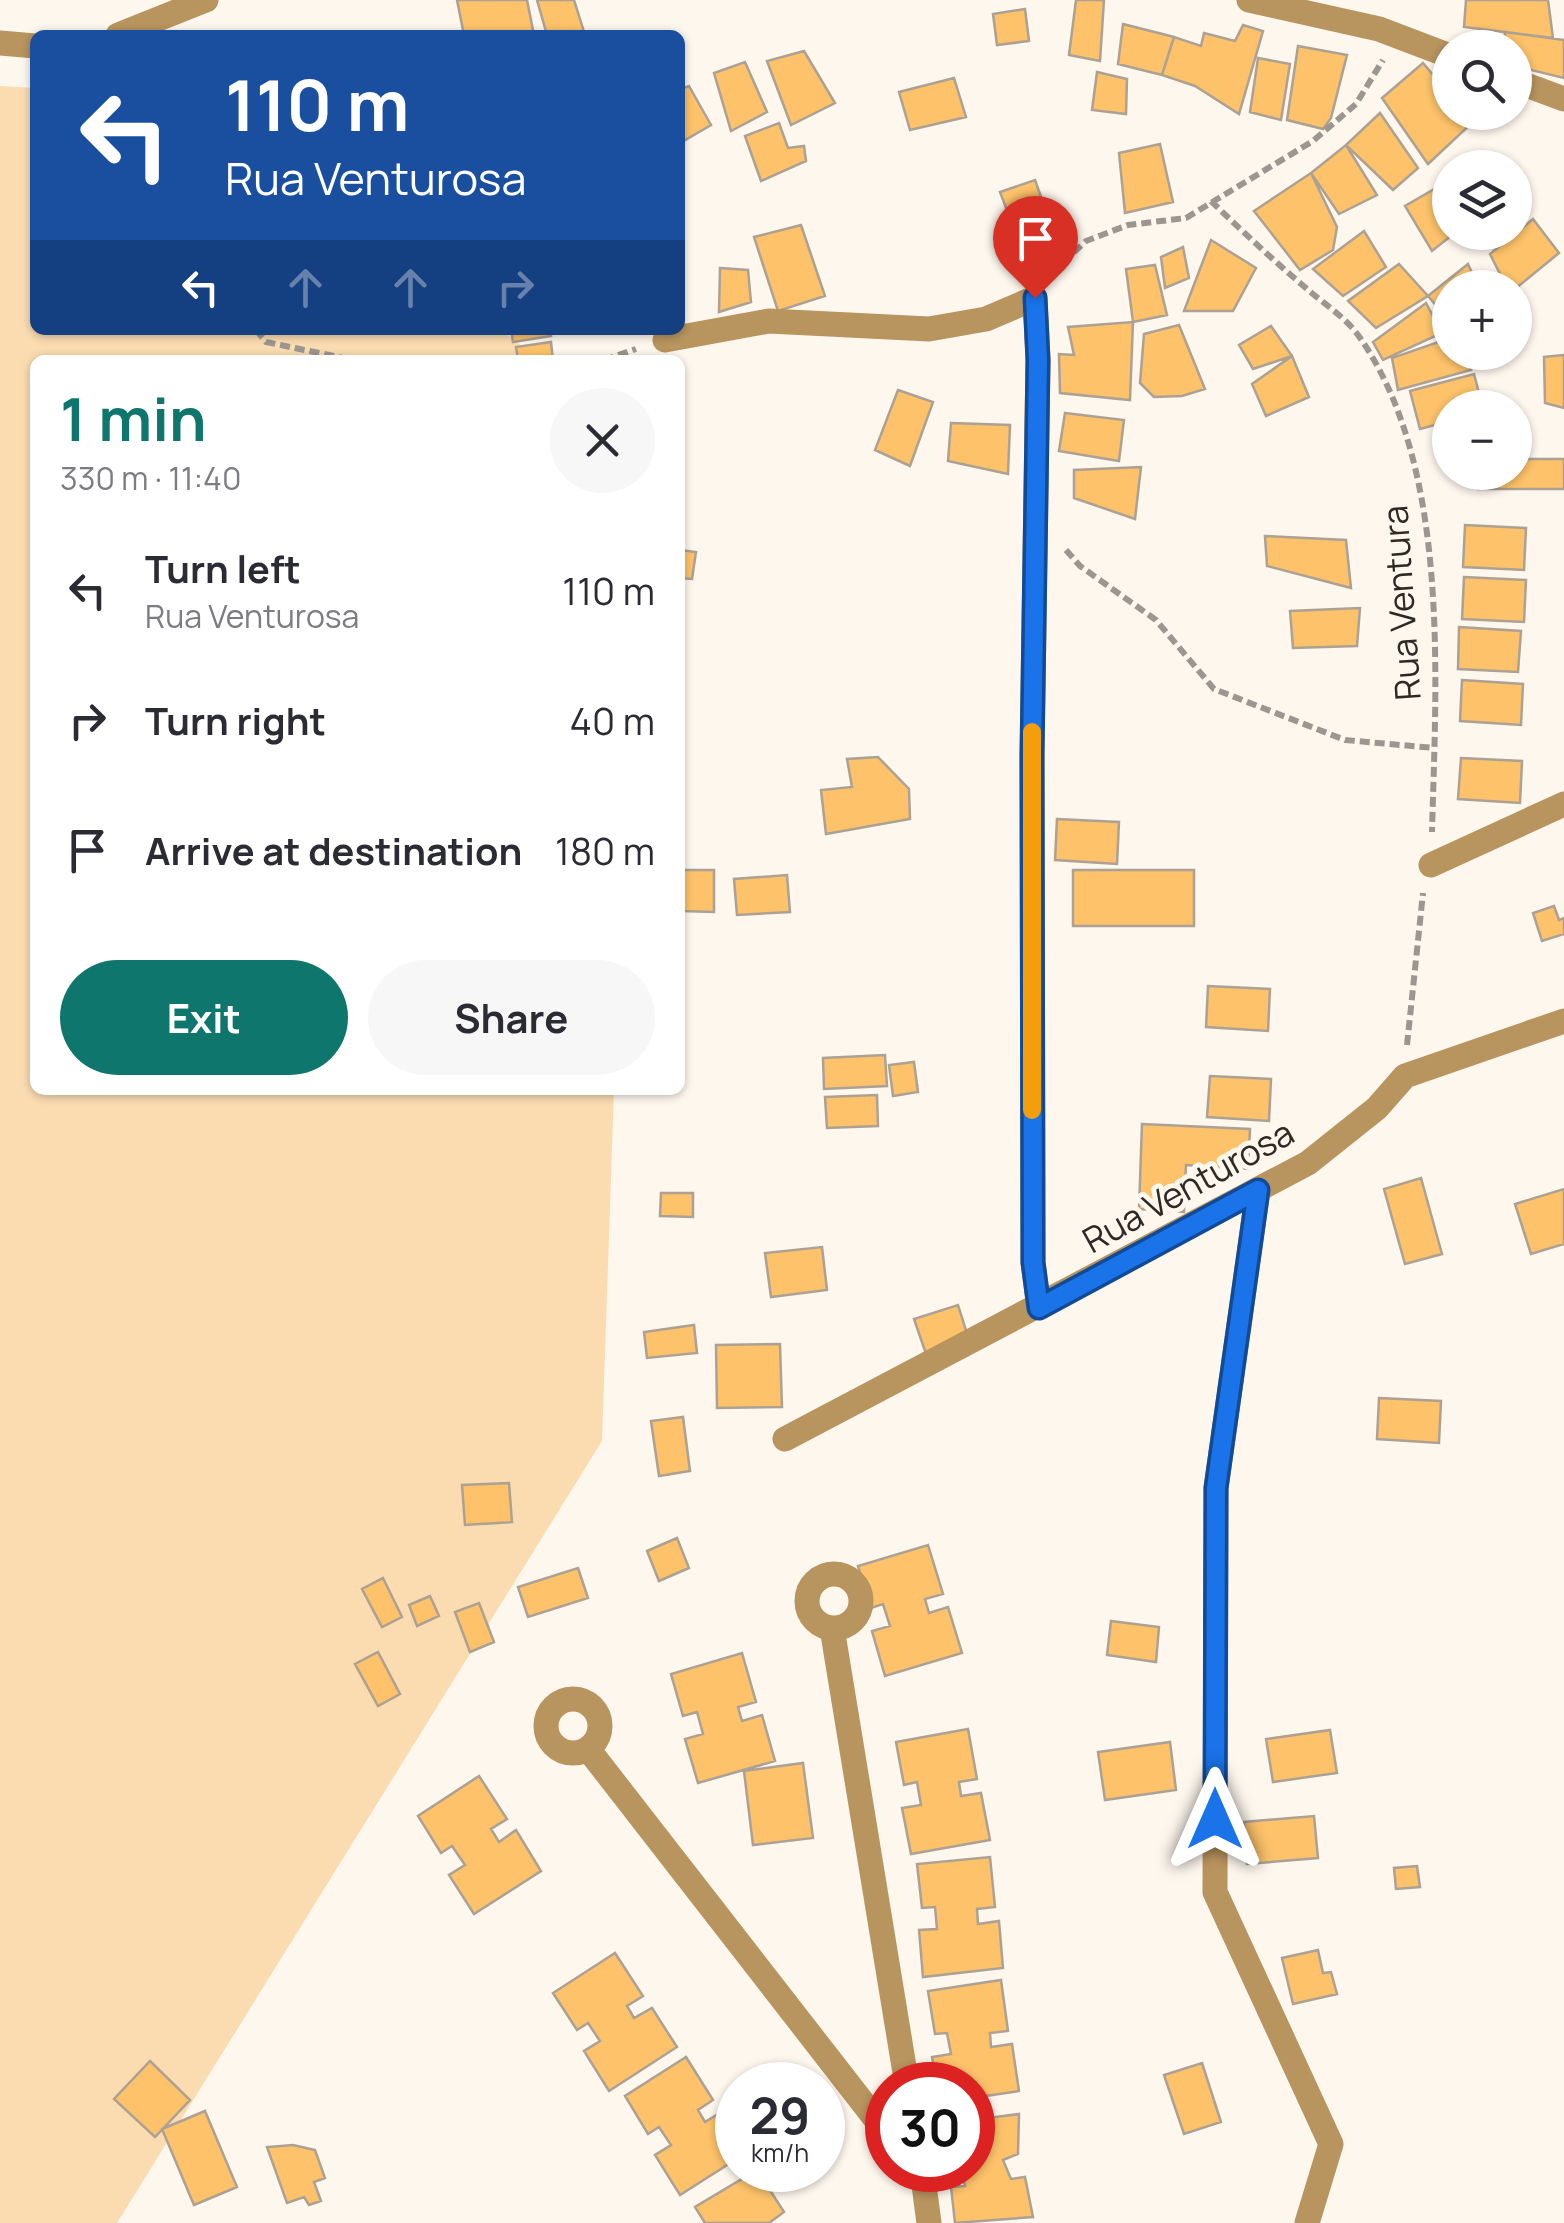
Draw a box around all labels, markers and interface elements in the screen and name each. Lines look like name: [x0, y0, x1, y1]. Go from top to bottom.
map controls: [1432, 30, 1532, 490]
button: search: [1432, 30, 1532, 130]
text: 110 m: [225, 56, 409, 152]
icon: left: [60, 70, 190, 200]
text: Rua Venturosa: [225, 147, 526, 209]
button: layers: [1432, 150, 1532, 250]
pin: [993, 196, 1078, 299]
icon: arrive: [1008, 211, 1063, 266]
icon: left: [173, 260, 228, 315]
icon: ahead: [278, 260, 333, 315]
icon: ahead: [383, 260, 438, 315]
icon: right: [488, 260, 543, 315]
button: +: [1432, 270, 1532, 370]
text: 1 min: [60, 377, 207, 459]
button: close: [550, 388, 655, 493]
button: −: [1432, 390, 1532, 490]
text: 330 m · 11:40: [60, 456, 241, 500]
street label: Rua Ventura: [1370, 504, 1432, 702]
text: Turn left: [145, 542, 301, 594]
icon: left: [60, 563, 115, 618]
text: 110 m: [562, 564, 655, 616]
text: Rua Venturosa: [145, 594, 359, 638]
icon: right: [60, 693, 115, 748]
text: Turn right: [145, 694, 326, 746]
text: 40 m: [570, 694, 655, 746]
icon: arrive: [60, 823, 115, 878]
text: Arrive at destination: [145, 824, 522, 876]
text: 180 m: [555, 824, 655, 876]
button: Exit: [60, 960, 348, 1075]
button: Share: [368, 960, 655, 1075]
street label: Rua Venturosa: [1074, 1108, 1302, 1264]
position arrow: [1163, 1767, 1267, 1871]
speed limit sign: 30: [865, 2062, 995, 2192]
text: 29: [750, 2081, 810, 2149]
text: km/h: [751, 2135, 809, 2170]

